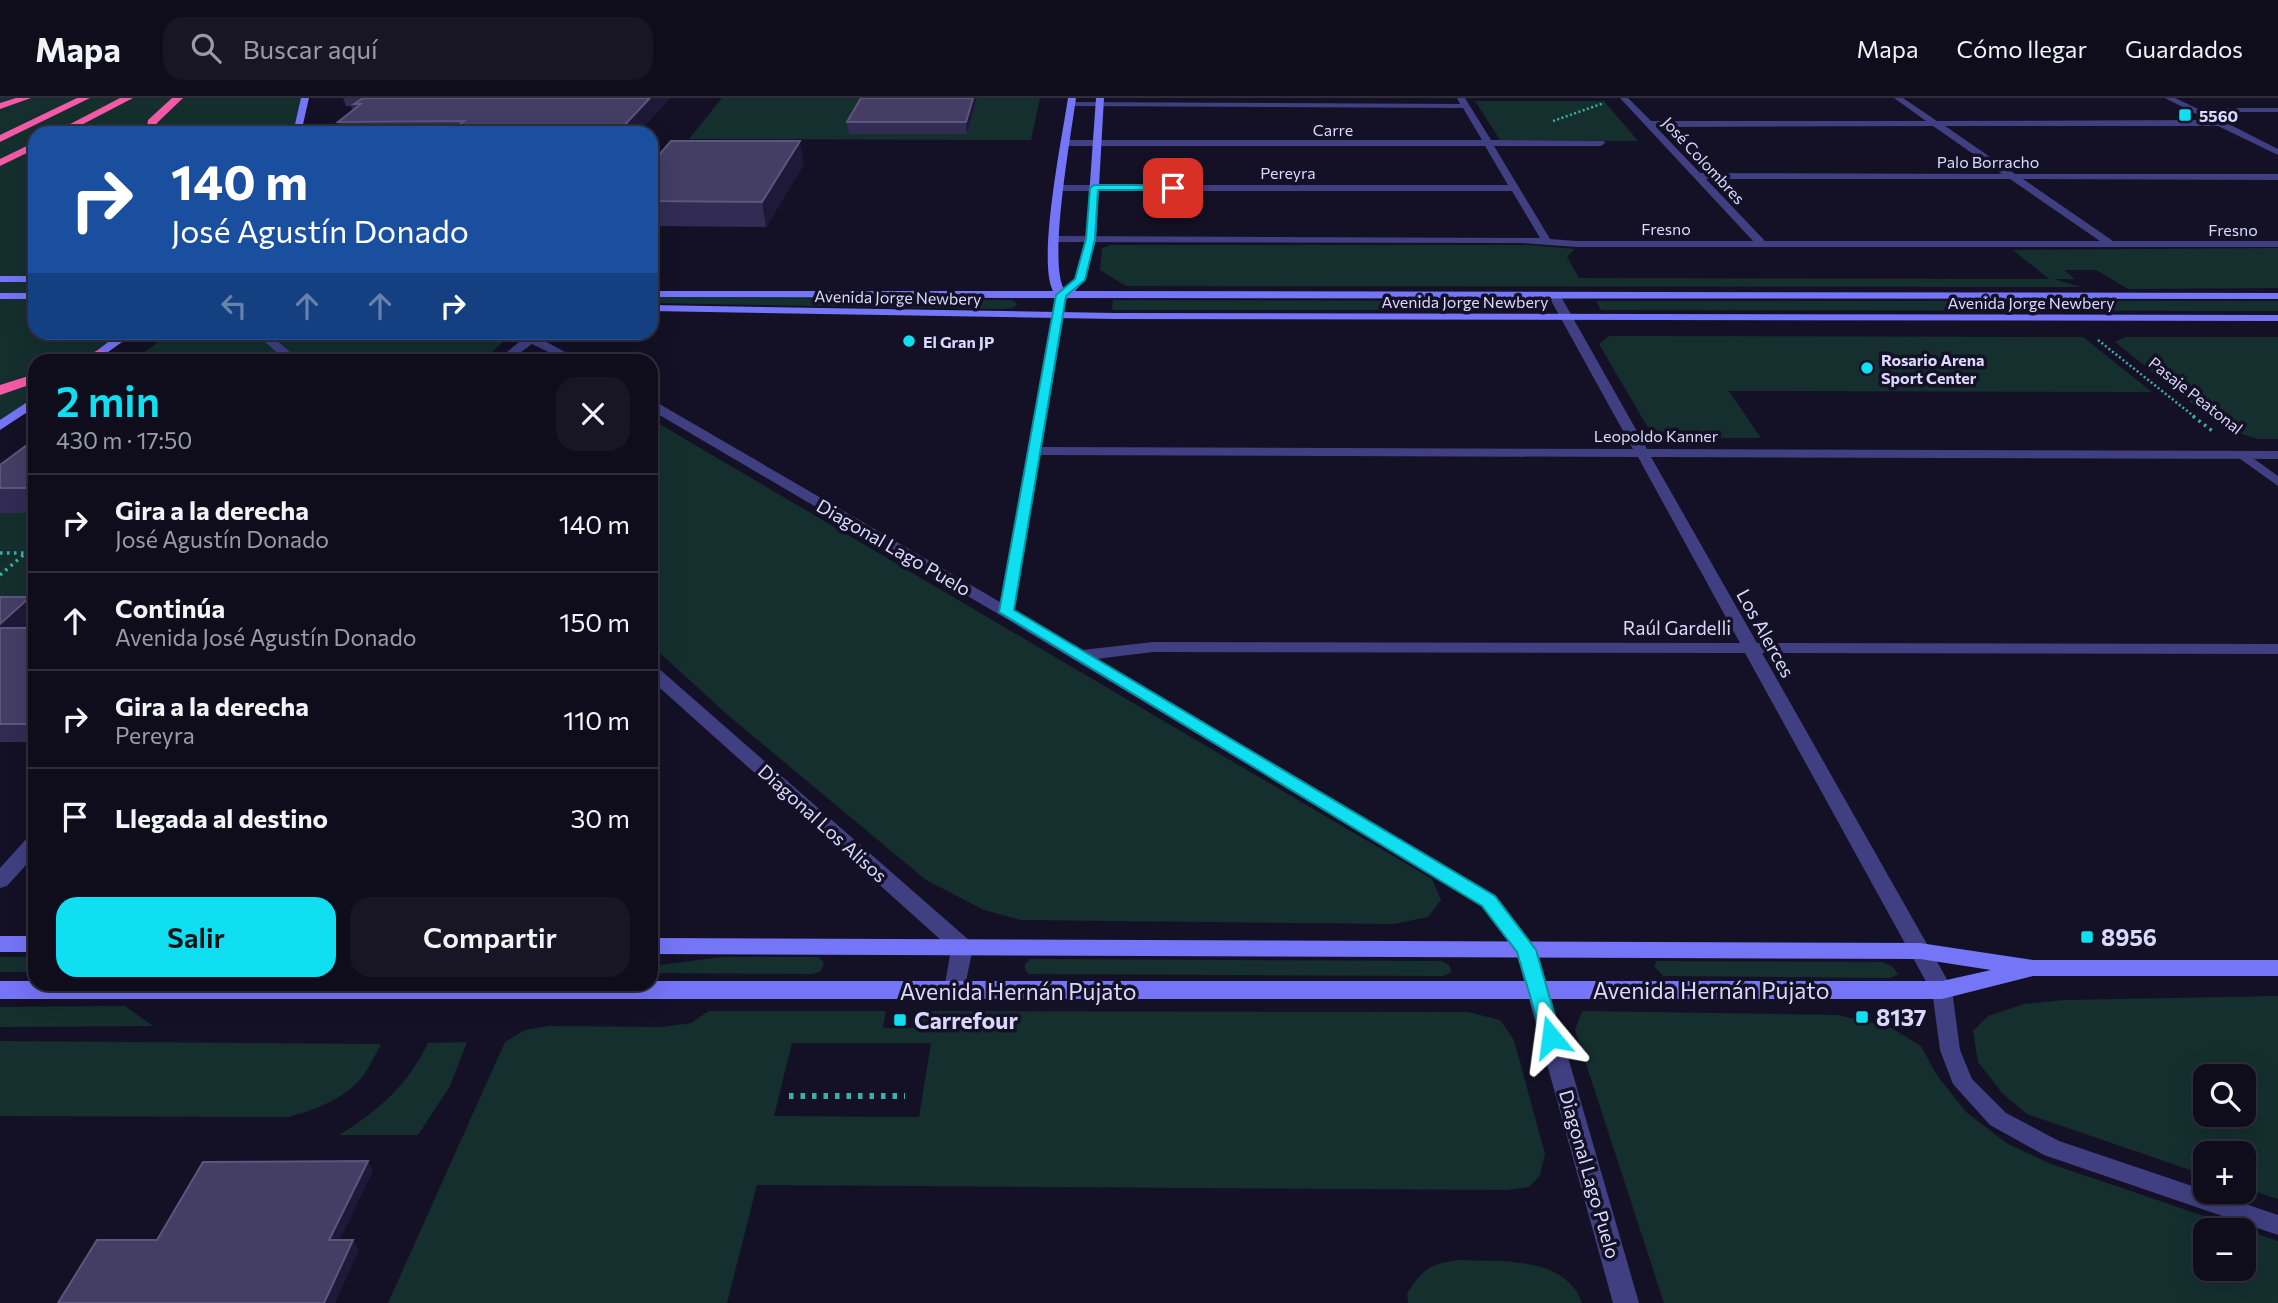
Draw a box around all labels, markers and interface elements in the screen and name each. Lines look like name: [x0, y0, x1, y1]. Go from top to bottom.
search box: [163, 17, 653, 80]
text: Mapa: [35, 28, 121, 69]
icon: search: [187, 29, 225, 67]
text: Buscar aquí: [243, 33, 378, 64]
text: Mapa: [1856, 34, 1919, 63]
text: Cómo llegar: [1957, 34, 2087, 63]
text: Guardados: [2125, 34, 2243, 63]
place label: 5560: [2199, 106, 2238, 125]
marker: 5560: [2177, 107, 2193, 123]
street label: José Colombres: [1659, 112, 1749, 208]
street label: Carre: [1313, 120, 1353, 139]
text: 140 m: [171, 150, 308, 210]
street label: Palo Borracho: [1937, 152, 2039, 171]
icon: right: [56, 154, 147, 245]
pin: [1143, 158, 1203, 218]
street label: Pereyra: [1260, 163, 1316, 182]
icon: arrive: [1154, 169, 1192, 207]
text: José Agustín Donado: [171, 210, 469, 250]
street label: Fresno: [1641, 219, 1691, 238]
street label: Fresno: [2208, 220, 2258, 239]
street label: Avenida Jorge Newbery: [814, 286, 982, 308]
icon: left: [215, 287, 253, 325]
icon: ahead: [288, 287, 326, 325]
icon: ahead: [361, 287, 399, 325]
icon: right: [434, 287, 472, 325]
street label: Avenida Jorge Newbery: [1381, 292, 1549, 311]
street label: Avenida Jorge Newbery: [1947, 293, 2115, 312]
place label: El Gran JP: [923, 332, 994, 351]
marker: El Gran JP: [901, 333, 917, 349]
place label: Rosario Arena Sport Center: [1881, 350, 1984, 387]
street label: Pasaje Peatonal: [2145, 352, 2247, 438]
marker: Rosario Arena Sport Center: [1859, 360, 1875, 376]
text: 2 min: [56, 374, 160, 426]
button: close: [556, 377, 630, 451]
text: 430 m · 17:50: [56, 426, 192, 454]
street label: Leopoldo Kanner: [1594, 426, 1719, 445]
street label: Diagonal Lago Puelo: [813, 493, 975, 601]
text: Gira a la derecha: [115, 494, 309, 525]
icon: right: [56, 504, 94, 542]
text: 140 m: [559, 508, 630, 539]
text: José Agustín Donado: [115, 525, 329, 553]
street label: Los Alerces: [1732, 585, 1800, 681]
text: Continúa: [115, 592, 225, 623]
icon: ahead: [56, 602, 94, 640]
text: 150 m: [559, 606, 630, 637]
street label: Raúl Gardelli: [1623, 616, 1731, 639]
text: Avenida José Agustín Donado: [115, 623, 416, 651]
text: Gira a la derecha: [115, 690, 309, 721]
icon: right: [56, 700, 94, 738]
text: 110 m: [563, 704, 630, 735]
text: Pereyra: [115, 721, 195, 749]
street label: Diagonal Los Alisos: [754, 759, 892, 887]
icon: arrive: [56, 798, 94, 836]
text: Llegada al destino: [115, 802, 328, 833]
text: 30 m: [571, 802, 630, 833]
button: Salir: [56, 897, 336, 977]
button: Compartir: [350, 897, 630, 977]
place label: 8956: [2101, 923, 2157, 951]
marker: 8956: [2079, 929, 2095, 945]
street label: Avenida Hernán Pujato: [1593, 976, 1829, 1004]
street label: Avenida Hernán Pujato: [900, 977, 1136, 1005]
position arrow: [1514, 1000, 1588, 1074]
place label: 8137: [1876, 1003, 1926, 1031]
place label: Carrefour: [914, 1006, 1018, 1034]
marker: 8137: [1854, 1009, 1870, 1025]
marker: Carrefour: [892, 1012, 908, 1028]
map controls: [2193, 1064, 2256, 1281]
button: search: [2193, 1064, 2256, 1127]
street label: Diagonal Lago Puelo: [1555, 1087, 1625, 1261]
button: +: [2193, 1141, 2256, 1204]
button: −: [2193, 1218, 2256, 1281]

